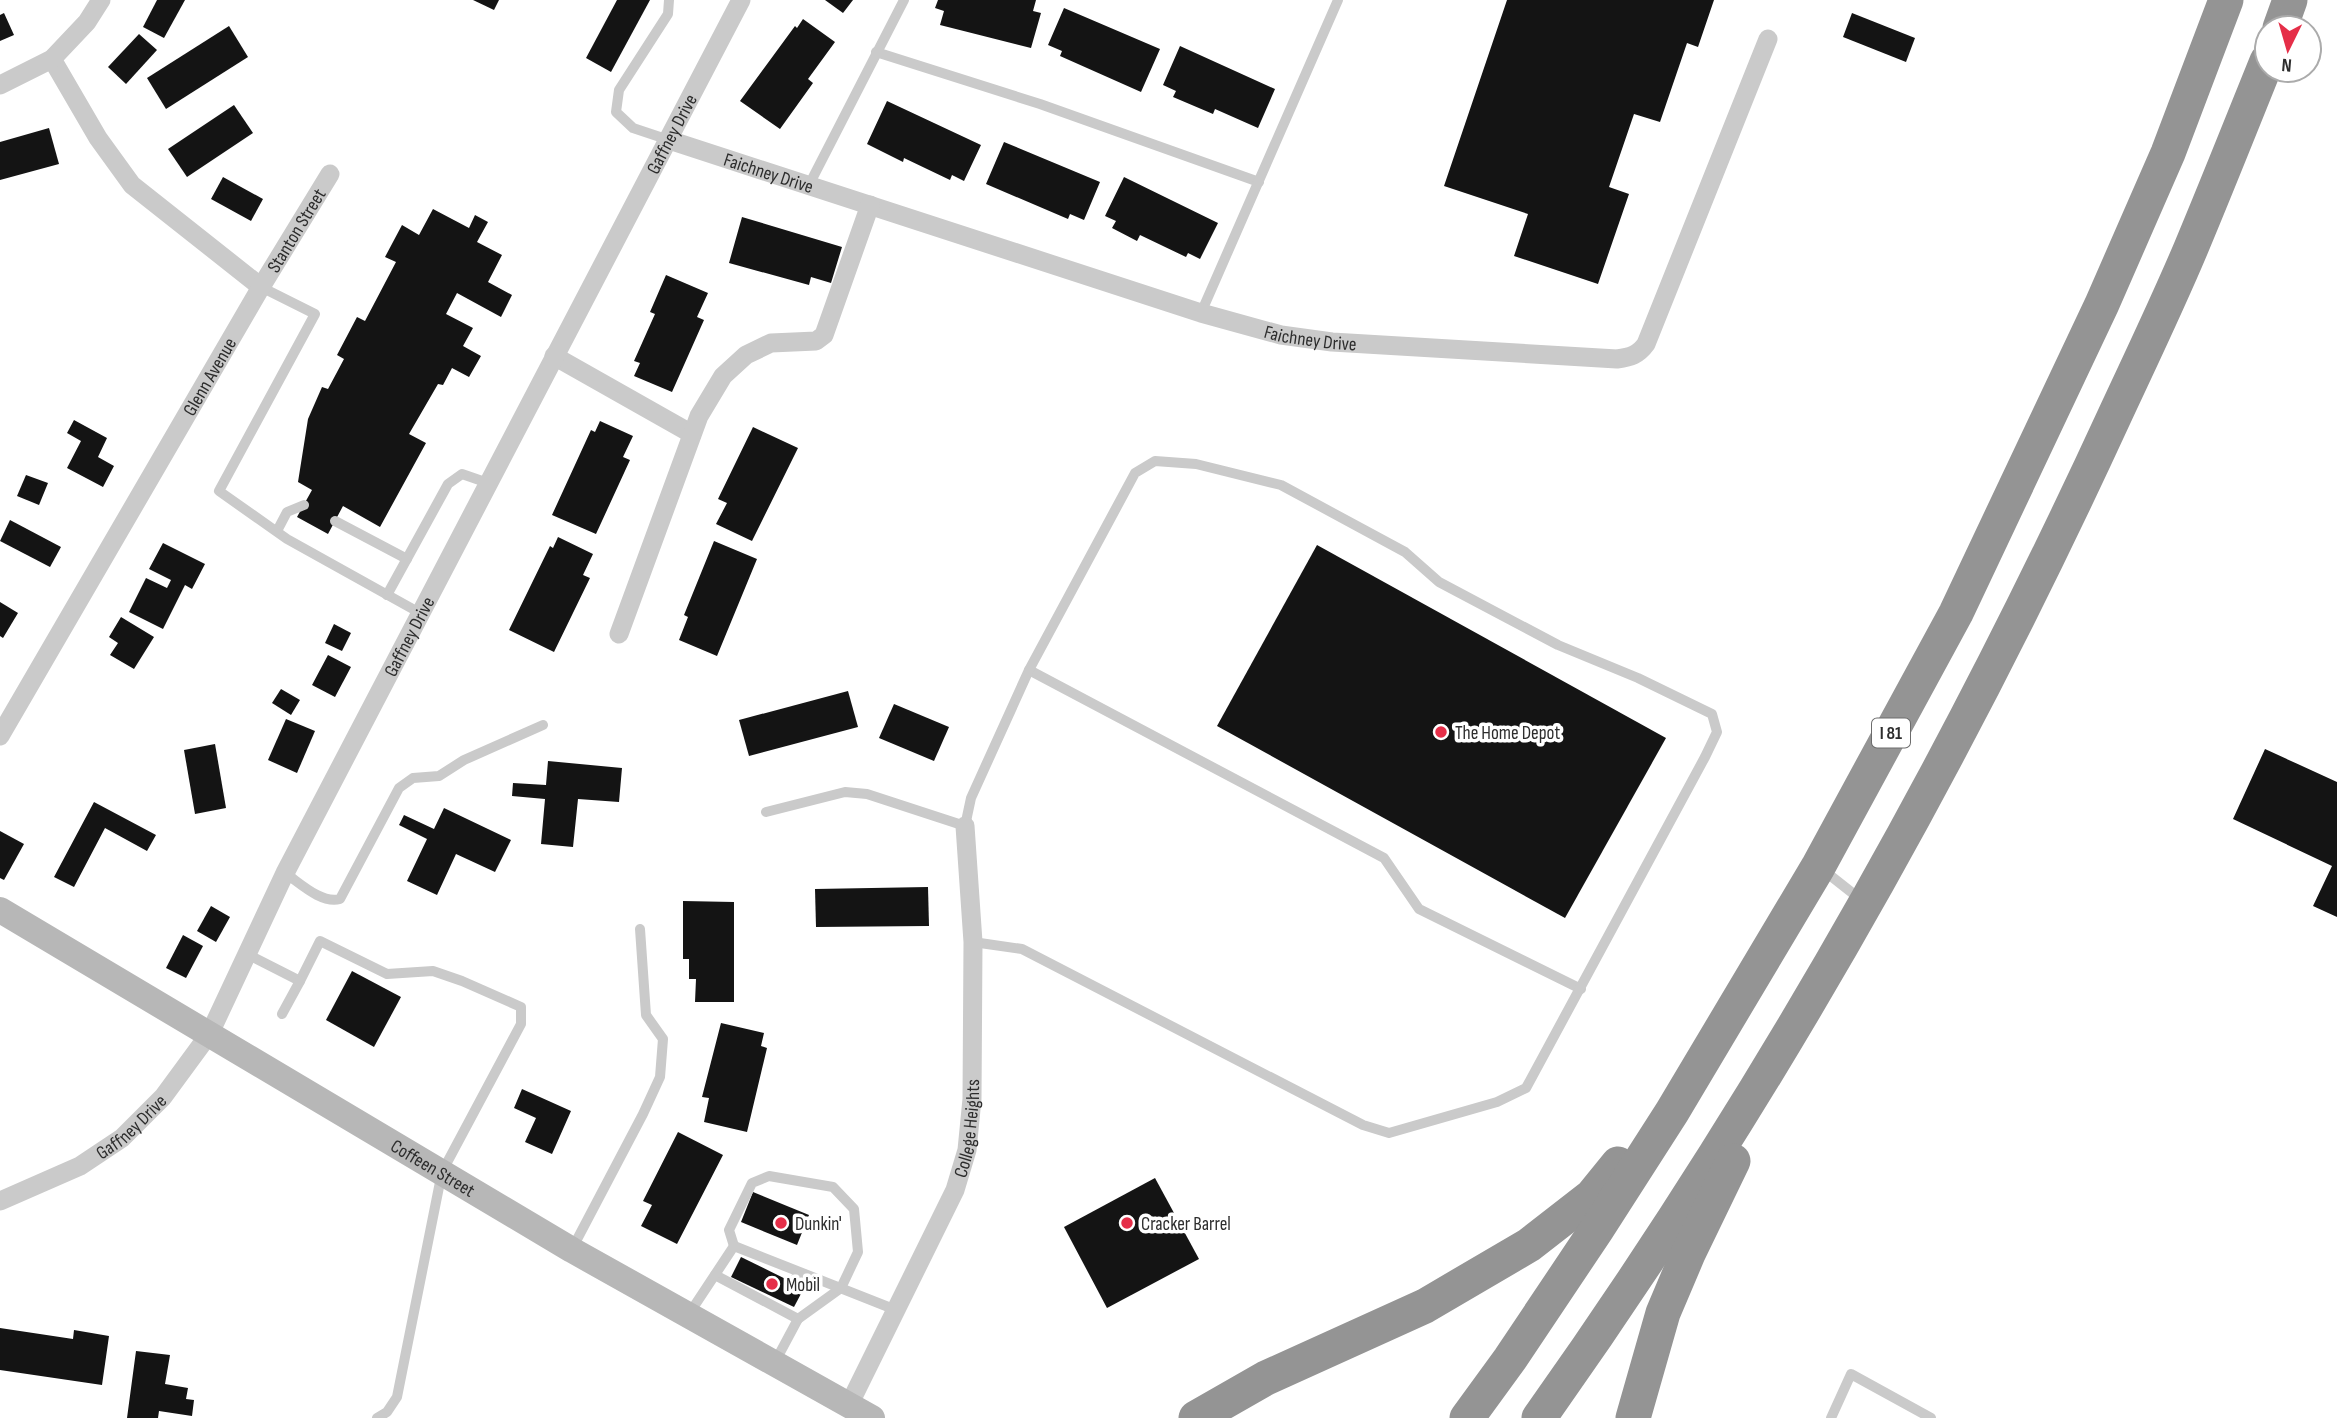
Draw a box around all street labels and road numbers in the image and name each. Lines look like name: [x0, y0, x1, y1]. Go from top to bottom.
street label: Gaffney Drive: [642, 91, 703, 178]
street label: Faichney Drive: [721, 149, 816, 199]
street label: Stanton Street: [263, 184, 332, 277]
street label: Faichney Drive: [1261, 321, 1357, 356]
street label: Glenn Avenue: [179, 334, 242, 420]
street label: Gaffney Drive: [380, 593, 440, 681]
road number: I 81: [1872, 718, 1910, 748]
street label: College Heights: [949, 1079, 985, 1181]
street label: Gaffney Drive: [92, 1090, 172, 1165]
street label: Coffeen Street: [386, 1135, 479, 1203]

